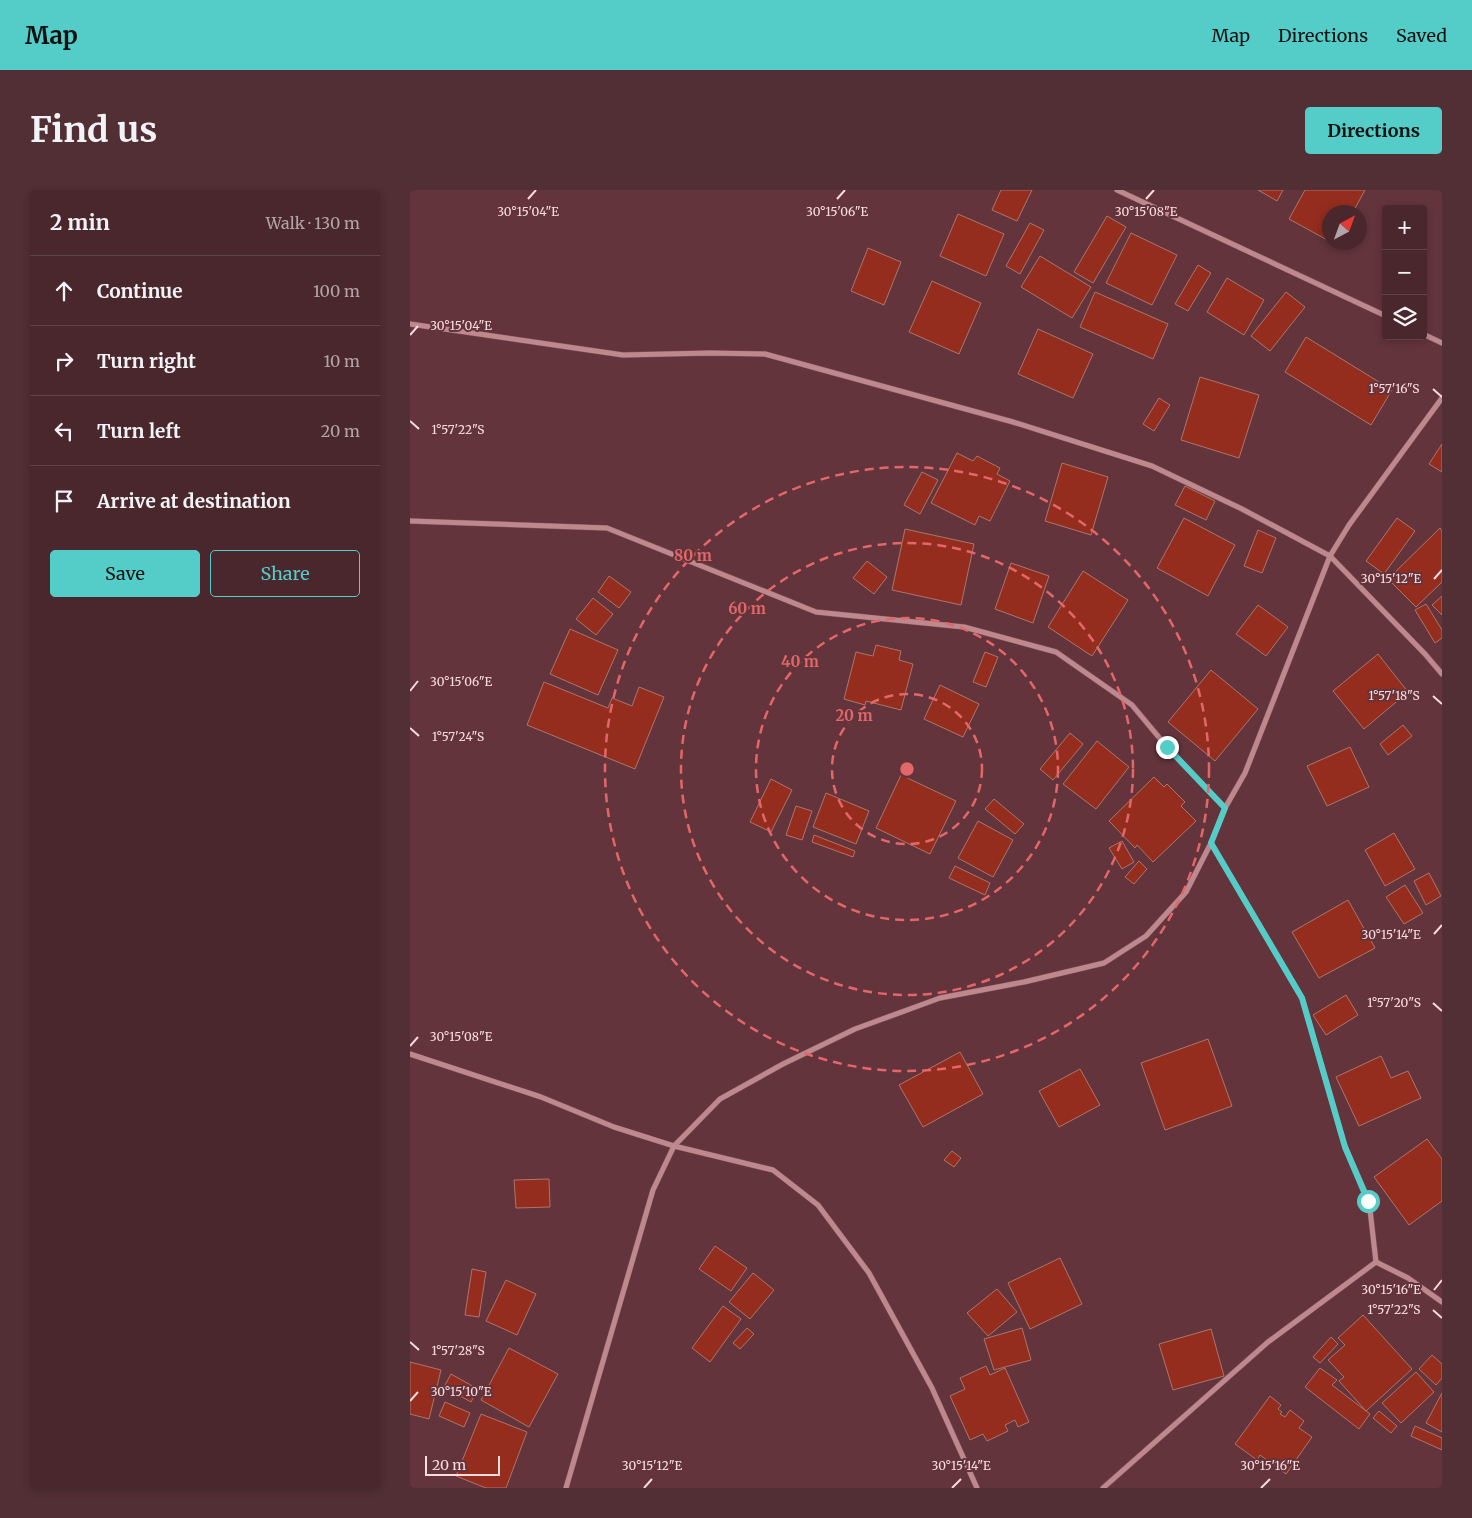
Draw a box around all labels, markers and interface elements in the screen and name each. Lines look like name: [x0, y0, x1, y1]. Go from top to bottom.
text: Map: [25, 20, 78, 51]
text: Map: [1212, 24, 1250, 47]
text: Directions: [1278, 24, 1368, 47]
text: Saved: [1396, 24, 1447, 47]
button: Directions: [1305, 107, 1442, 154]
text: Find us: [30, 108, 157, 152]
text: 30°15'04"E: [497, 204, 559, 219]
text: 30°15'06"E: [806, 204, 868, 219]
text: 30°15'08"E: [1115, 204, 1178, 219]
north arrow: [1322, 205, 1367, 250]
map controls: [1382, 205, 1427, 340]
button: +: [1382, 205, 1427, 250]
text: 2 min: [50, 209, 110, 236]
text: Walk · 130 m: [266, 213, 360, 233]
button: −: [1382, 250, 1427, 295]
icon: ahead: [50, 277, 78, 305]
text: Continue: [97, 279, 183, 303]
text: 100 m: [313, 281, 360, 301]
button: layers: [1382, 295, 1427, 340]
text: 30°15'04"E: [430, 318, 492, 333]
icon: right: [50, 347, 78, 375]
text: Turn right: [97, 349, 196, 373]
text: 10 m: [323, 351, 360, 371]
text: 1°57'16"S: [1369, 381, 1419, 396]
icon: left: [50, 417, 78, 445]
text: Turn left: [97, 419, 181, 443]
text: 20 m: [321, 421, 360, 441]
text: 1°57'22"S: [432, 422, 484, 437]
icon: arrive: [50, 487, 78, 515]
text: Arrive at destination: [97, 489, 291, 513]
text: 80 m: [674, 546, 712, 565]
button: Save: [50, 550, 200, 597]
button: Share: [210, 550, 360, 597]
text: 30°15'12"E: [1361, 571, 1422, 586]
text: 60 m: [728, 599, 766, 618]
text: 40 m: [781, 652, 819, 671]
text: 30°15'06"E: [430, 674, 492, 689]
text: 1°57'18"S: [1368, 688, 1420, 703]
text: 20 m: [835, 706, 873, 725]
text: 1°57'24"S: [432, 729, 484, 744]
route end: [1156, 736, 1179, 759]
centre of rings: [898, 760, 916, 778]
text: 30°15'14"E: [1361, 927, 1421, 942]
text: 1°57'20"S: [1367, 995, 1421, 1010]
text: 30°15'08"E: [430, 1029, 493, 1044]
route start: [1357, 1190, 1380, 1213]
text: 30°15'16"E: [1361, 1282, 1421, 1297]
text: 1°57'22"S: [1368, 1302, 1420, 1317]
text: 1°57'28"S: [431, 1343, 485, 1358]
text: 30°15'10"E: [431, 1384, 492, 1399]
scale bar: [425, 1453, 500, 1476]
text: 20 m: [432, 1456, 466, 1474]
text: 30°15'12"E: [622, 1458, 683, 1473]
text: 30°15'14"E: [931, 1458, 991, 1473]
text: 30°15'16"E: [1240, 1458, 1300, 1473]

